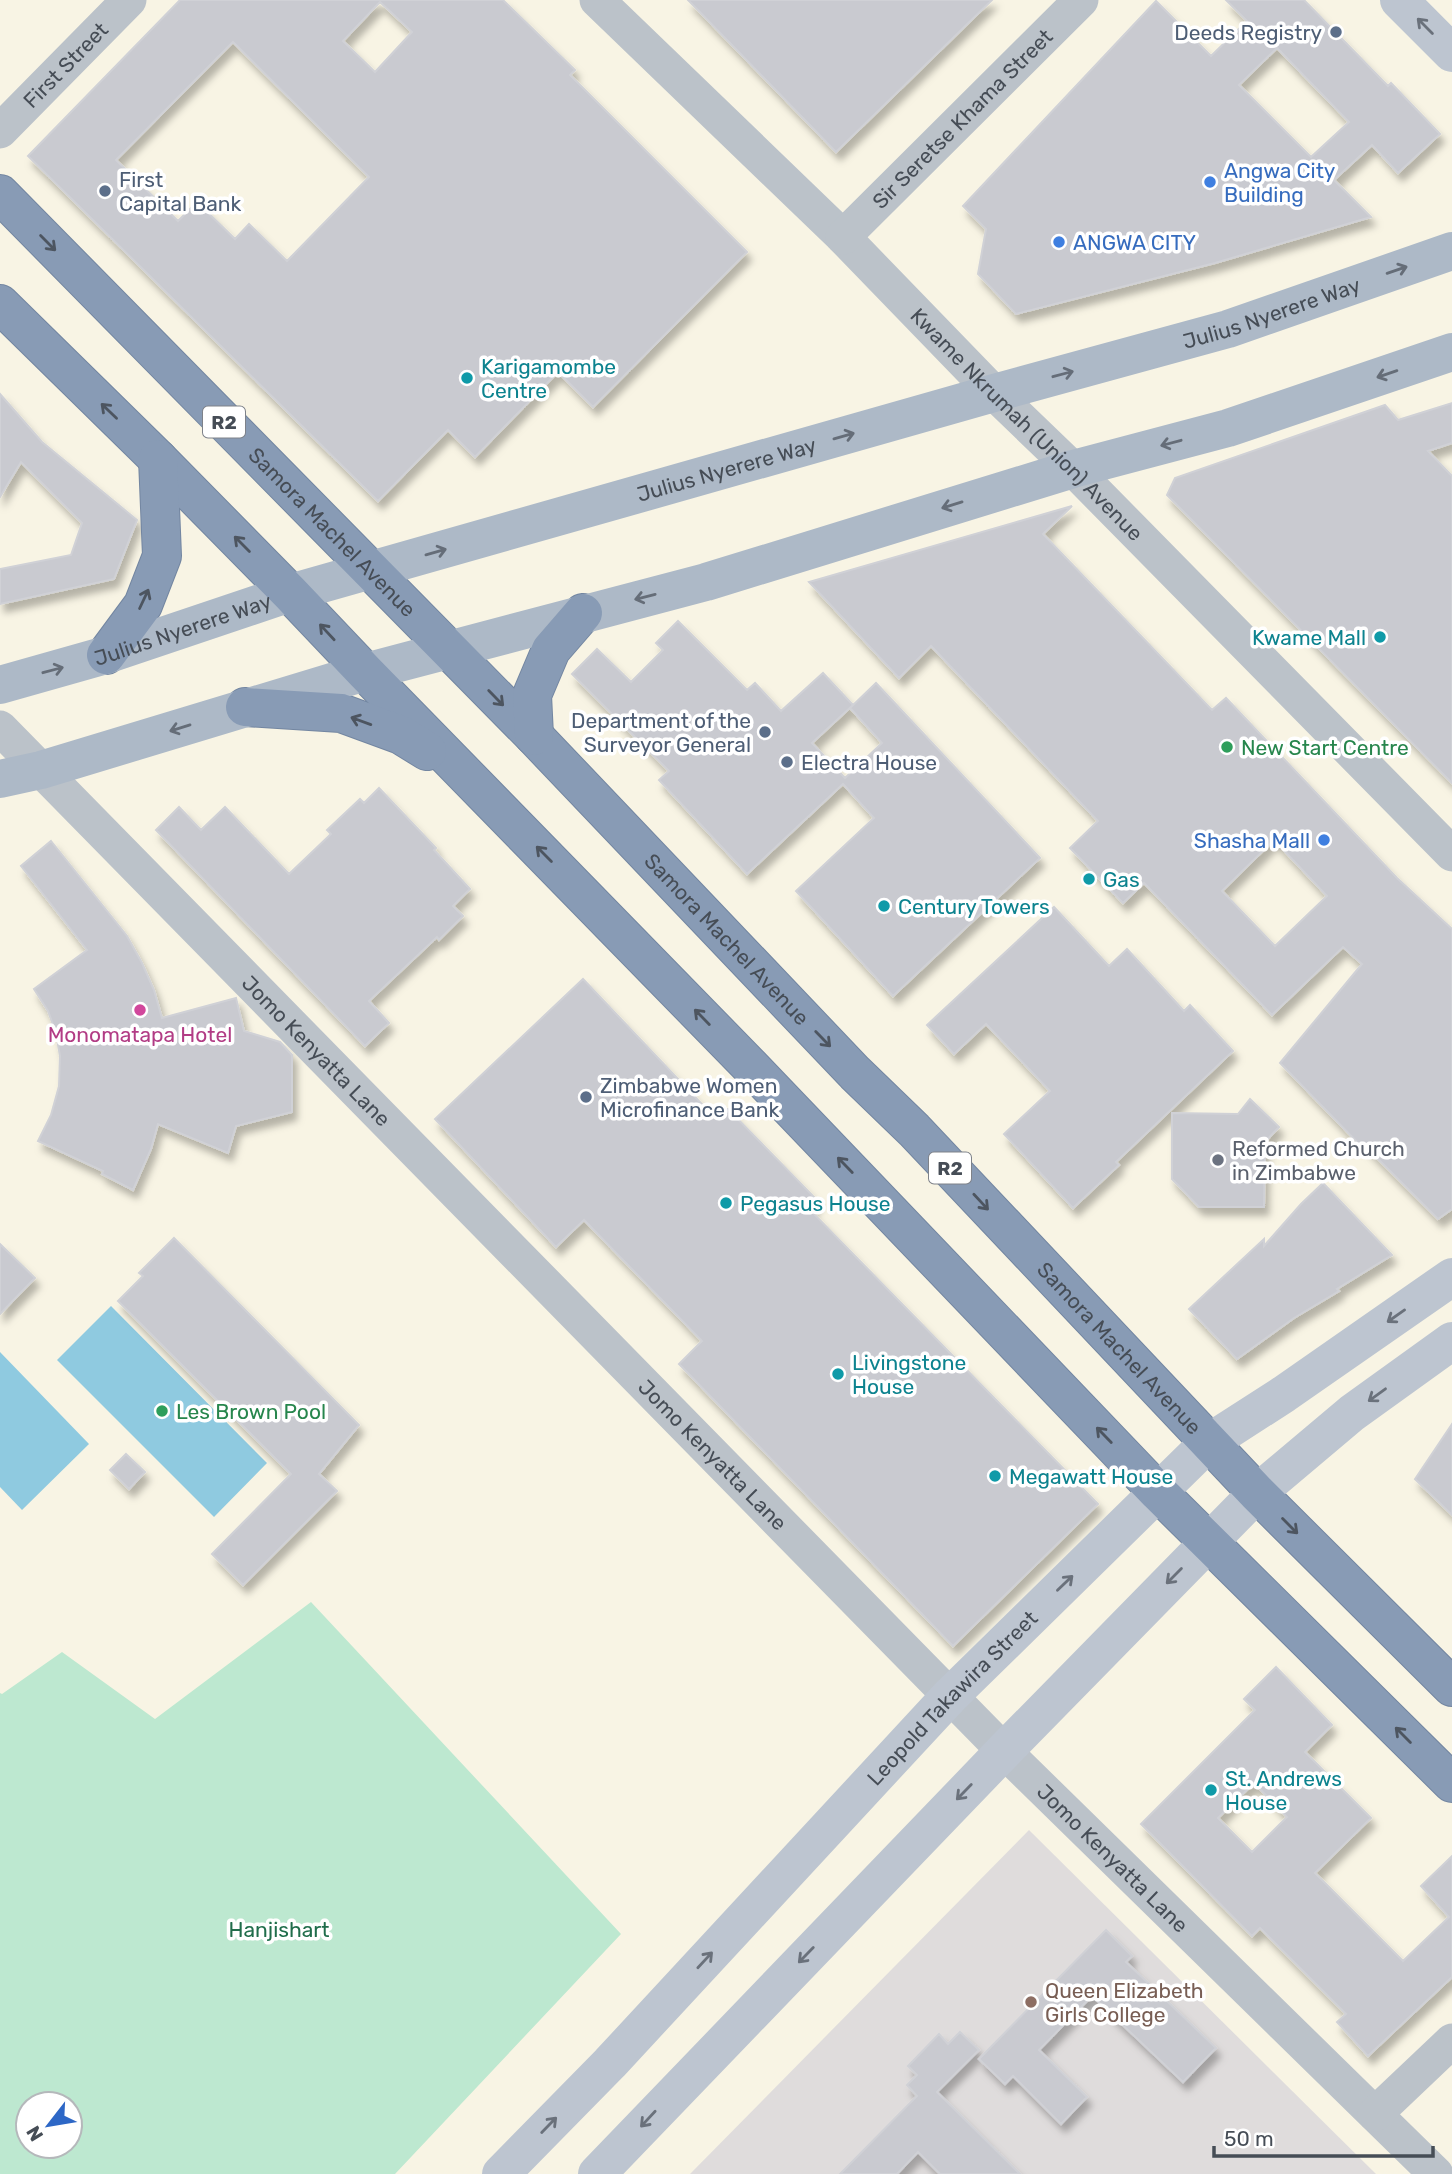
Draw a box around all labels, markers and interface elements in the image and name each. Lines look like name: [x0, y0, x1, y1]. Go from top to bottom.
street label: First Street: [18, 17, 113, 113]
one-way arrow: [1417, 18, 1434, 35]
place label: Deeds Registry: [1174, 20, 1322, 45]
street label: Sir Seretse Khama Street: [867, 23, 1057, 213]
marker: Deeds Registry: [1328, 24, 1344, 40]
place label: Angwa City Building: [1224, 158, 1336, 207]
place label: First Capital Bank: [119, 167, 242, 216]
marker: Angwa City Building: [1202, 174, 1218, 190]
marker: First Capital Bank: [97, 183, 113, 199]
place label: ANGWA CITY: [1073, 230, 1196, 255]
one-way arrow: [39, 234, 56, 251]
marker: ANGWA CITY: [1051, 234, 1067, 250]
one-way arrow: [1385, 263, 1407, 275]
street label: Julius Nyerere Way: [1180, 271, 1364, 353]
street label: Kwame Nkrumah (Union) Avenue: [906, 302, 1149, 545]
place label: Karigamombe Centre: [481, 354, 616, 403]
one-way arrow: [1051, 367, 1073, 380]
one-way arrow: [1377, 369, 1399, 381]
marker: Karigamombe Centre: [459, 370, 475, 386]
one-way arrow: [101, 403, 118, 420]
road number: R2: [203, 406, 245, 438]
one-way arrow: [832, 428, 854, 441]
street label: Julius Nyerere Way: [634, 432, 819, 506]
one-way arrow: [1160, 437, 1182, 450]
street label: Samora Machel Avenue: [244, 442, 421, 622]
one-way arrow: [941, 500, 963, 513]
one-way arrow: [234, 536, 251, 553]
one-way arrow: [425, 544, 447, 557]
street label: Julius Nyerere Way: [91, 588, 275, 670]
one-way arrow: [138, 589, 151, 610]
one-way arrow: [634, 591, 656, 604]
one-way arrow: [319, 624, 336, 641]
place label: Kwame Mall: [1252, 625, 1366, 650]
marker: Kwame Mall: [1372, 629, 1388, 645]
one-way arrow: [41, 663, 64, 676]
one-way arrow: [487, 689, 504, 706]
place label: Department of the Surveyor General: [571, 708, 751, 757]
one-way arrow: [351, 714, 373, 726]
one-way arrow: [169, 722, 191, 735]
marker: Department of the Surveyor General: [757, 724, 773, 740]
place label: New Start Centre: [1241, 735, 1409, 760]
marker: New Start Centre: [1219, 739, 1235, 755]
place label: Electra House: [801, 750, 937, 775]
marker: Electra House: [779, 754, 795, 770]
place label: Shasha Mall: [1194, 828, 1310, 853]
marker: Shasha Mall: [1316, 832, 1332, 848]
one-way arrow: [536, 846, 553, 863]
street label: Samora Machel Avenue: [640, 848, 815, 1030]
place label: Gas: [1103, 867, 1140, 892]
marker: Gas: [1081, 871, 1097, 887]
place label: Century Towers: [898, 894, 1050, 919]
marker: Century Towers: [876, 898, 892, 914]
street label: Jomo Kenyatta Lane: [237, 970, 396, 1131]
marker: Monomatapa Hotel: [132, 1002, 148, 1018]
one-way arrow: [694, 1009, 711, 1026]
place label: Monomatapa Hotel: [48, 1022, 232, 1047]
one-way arrow: [814, 1030, 831, 1047]
place label: Zimbabwe Women Microfinance Bank: [600, 1073, 779, 1122]
marker: Zimbabwe Women Microfinance Bank: [578, 1089, 594, 1105]
place label: Reformed Church in Zimbabwe: [1232, 1136, 1405, 1185]
road number: R2: [929, 1152, 971, 1184]
marker: Reformed Church in Zimbabwe: [1210, 1152, 1226, 1168]
one-way arrow: [836, 1157, 853, 1174]
place label: Pegasus House: [740, 1191, 891, 1216]
one-way arrow: [973, 1193, 990, 1210]
marker: Pegasus House: [718, 1195, 734, 1211]
street label: Samora Machel Avenue: [1033, 1256, 1207, 1439]
one-way arrow: [1387, 1309, 1406, 1323]
place label: Livingstone House: [852, 1350, 966, 1399]
marker: Livingstone House: [830, 1366, 846, 1382]
street label: Jomo Kenyatta Lane: [634, 1374, 792, 1535]
one-way arrow: [1368, 1388, 1387, 1402]
place label: Les Brown Pool: [176, 1399, 326, 1424]
marker: Les Brown Pool: [154, 1403, 170, 1419]
one-way arrow: [1095, 1427, 1112, 1444]
place label: Megawatt House: [1009, 1464, 1173, 1489]
marker: Megawatt House: [987, 1468, 1003, 1484]
one-way arrow: [1282, 1518, 1299, 1535]
one-way arrow: [1166, 1567, 1183, 1584]
one-way arrow: [1056, 1574, 1073, 1591]
street label: Leopold Takawira Street: [862, 1605, 1042, 1790]
one-way arrow: [1395, 1726, 1412, 1743]
place label: St. Andrews House: [1225, 1766, 1342, 1815]
street label: Jomo Kenyatta Lane: [1032, 1778, 1194, 1937]
marker: St. Andrews House: [1203, 1782, 1219, 1798]
one-way arrow: [956, 1783, 973, 1800]
park label: Hanjishart: [228, 1917, 330, 1942]
one-way arrow: [797, 1947, 814, 1964]
one-way arrow: [697, 1951, 713, 1969]
place label: Queen Elizabeth Girls College: [1045, 1978, 1204, 2027]
marker: Queen Elizabeth Girls College: [1023, 1994, 1039, 2010]
north arrow: [14, 2090, 84, 2160]
one-way arrow: [640, 2110, 656, 2128]
scale bar: [1214, 2114, 1433, 2158]
one-way arrow: [540, 2117, 557, 2134]
text: N: [21, 2122, 48, 2145]
text: 50 m: [1224, 2126, 1274, 2151]

